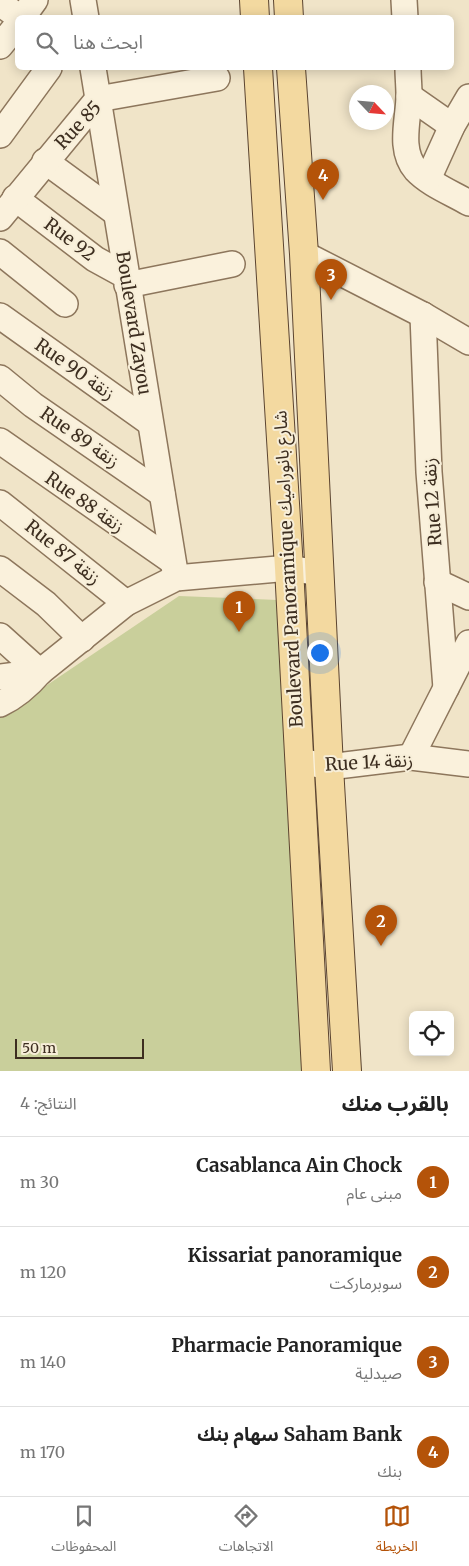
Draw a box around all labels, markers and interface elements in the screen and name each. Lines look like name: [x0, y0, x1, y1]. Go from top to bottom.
search box: [15, 15, 454, 70]
icon: search: [33, 29, 61, 57]
text: ابحث هنا: [73, 30, 143, 54]
north arrow: [349, 85, 394, 130]
street label: Rue 85: [50, 96, 106, 154]
pin: 4: [307, 159, 339, 200]
street label: Rue 92: [40, 212, 100, 266]
street label: Boulevard Zayou: [111, 250, 157, 396]
pin: 3: [315, 259, 347, 300]
street label: Rue 90 زنقة: [31, 333, 119, 405]
street label: Rue 89 زنقة: [36, 401, 124, 473]
street label: Boulevard Panoramique شارع بانوراميك: [268, 410, 311, 728]
street label: Rue 12 زنقة: [417, 457, 447, 547]
street label: Rue 88 زنقة: [41, 466, 129, 538]
street label: Rue 87 زنقة: [21, 515, 105, 589]
pin: 1: [223, 591, 255, 632]
your location: [307, 640, 333, 666]
street label: Rue 14 زنقة: [324, 748, 414, 776]
pin: 2: [365, 905, 397, 946]
map controls: [409, 1011, 454, 1056]
button: locate: [409, 1011, 454, 1056]
scale bar: [15, 1036, 144, 1059]
text: 50 m: [22, 1039, 56, 1057]
text: بالقرب منك: [342, 1090, 449, 1117]
text: النتائج: 4: [20, 1093, 77, 1113]
text: Casablanca Ain Chock: [196, 1153, 402, 1177]
text: 30 m: [20, 1172, 59, 1192]
text: 1: [429, 1172, 437, 1192]
text: مبنى عام: [347, 1183, 402, 1203]
text: Kissariat panoramique: [188, 1243, 402, 1267]
text: 120 m: [20, 1262, 66, 1282]
text: 2: [428, 1262, 438, 1282]
text: سوبرماركت: [330, 1273, 402, 1293]
text: Pharmacie Panoramique: [171, 1333, 402, 1357]
text: 140 m: [20, 1352, 66, 1372]
text: 3: [428, 1352, 438, 1372]
text: صيدلية: [355, 1363, 402, 1383]
text: Saham Bank سهام بنك: [197, 1422, 402, 1446]
text: 170 m: [20, 1442, 65, 1462]
text: 4: [428, 1442, 438, 1462]
text: بنك: [377, 1461, 402, 1481]
tab: المحفوظات: [51, 1502, 116, 1561]
tab: الاتجاهات: [219, 1502, 273, 1561]
tab: الخريطة: [376, 1502, 418, 1561]

